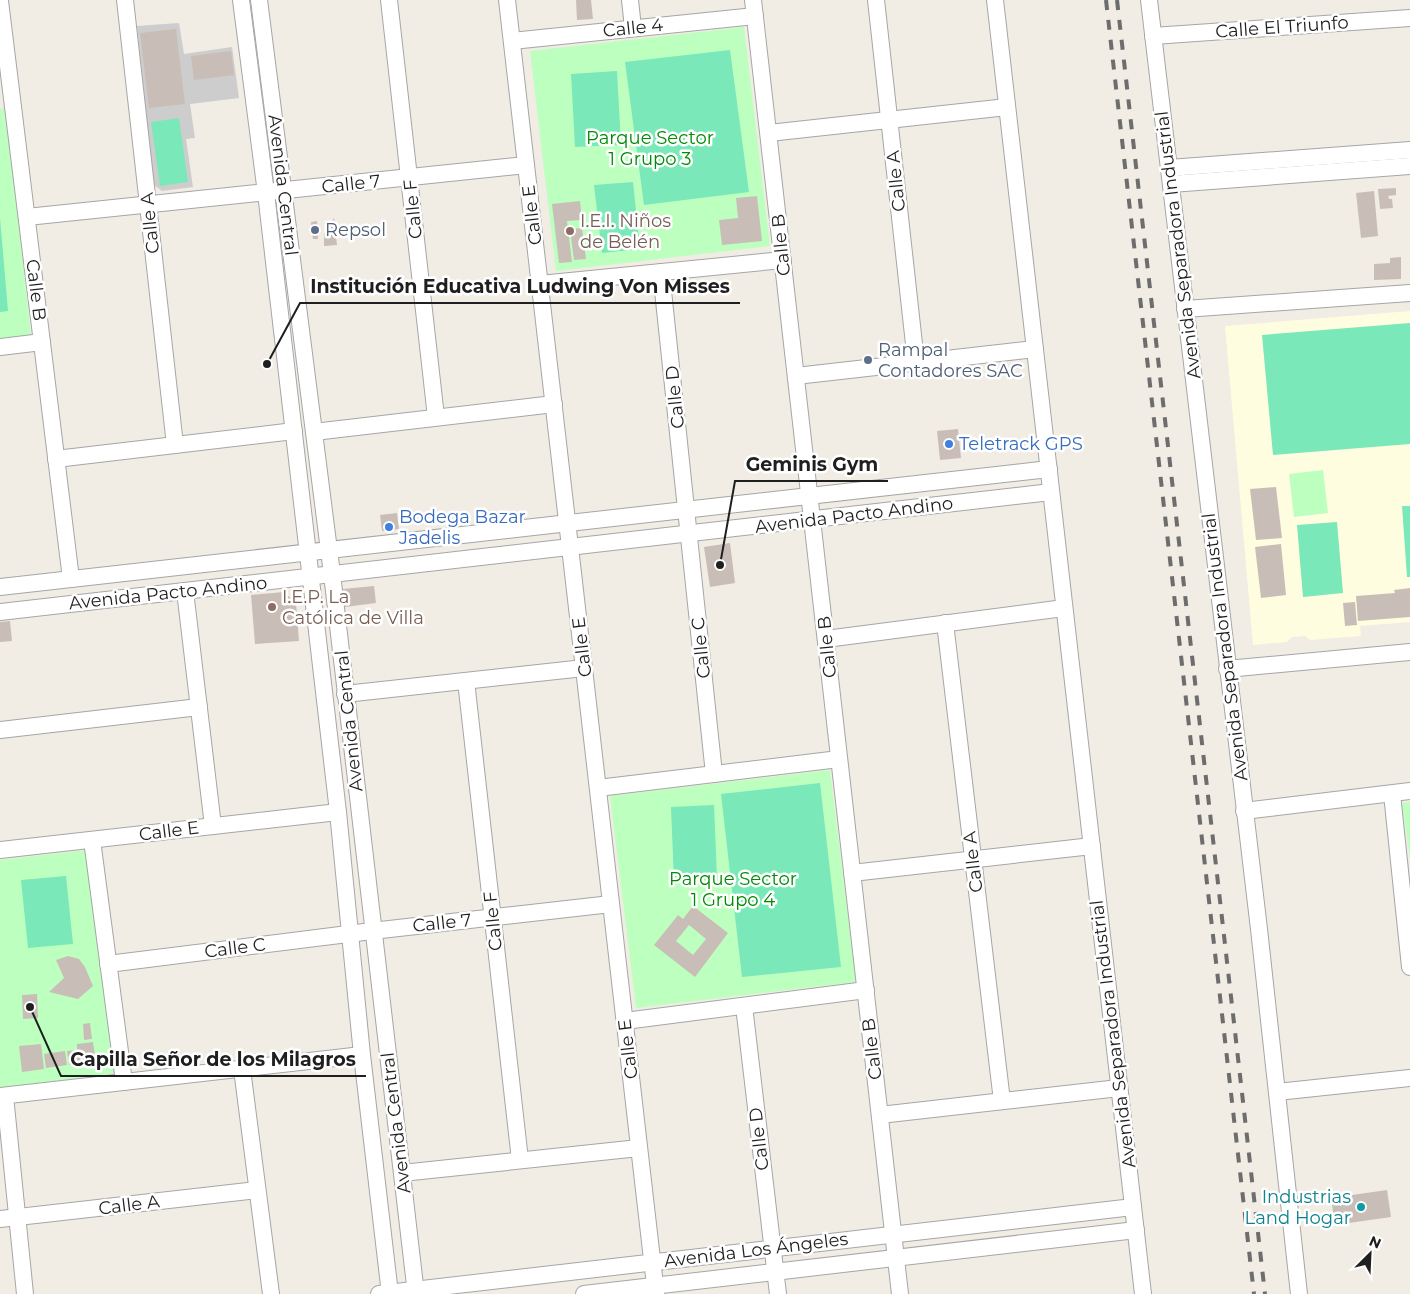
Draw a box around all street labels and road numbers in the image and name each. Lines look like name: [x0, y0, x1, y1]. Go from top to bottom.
street label: Calle El Triunfo: [1215, 11, 1349, 43]
street label: Calle 4: [602, 14, 664, 42]
street label: Avenida Separadora Industrial: [1151, 110, 1205, 380]
street label: Avenida Central: [263, 113, 303, 257]
street label: Calle A: [882, 149, 910, 213]
street label: Calle 7: [320, 170, 382, 198]
street label: Calle F: [399, 178, 427, 240]
street label: Calle E: [517, 184, 547, 246]
street label: Calle A: [136, 191, 164, 255]
street label: Calle B: [767, 213, 795, 277]
street label: Calle B: [21, 258, 51, 322]
street label: Calle D: [661, 364, 689, 430]
street label: Avenida Pacto Andino: [754, 492, 954, 538]
street label: Avenida Separadora Industrial: [1198, 512, 1252, 782]
street label: Avenida Pacto Andino: [68, 572, 268, 614]
street label: Calle B: [813, 615, 841, 679]
street label: Calle E: [567, 616, 597, 678]
street label: Calle C: [687, 616, 715, 680]
street label: Avenida Central: [331, 649, 367, 793]
street label: Calle E: [138, 816, 200, 846]
street label: Calle A: [958, 830, 988, 894]
street label: Calle F: [479, 890, 507, 952]
street label: Avenida Separadora Industrial: [1086, 899, 1140, 1169]
street label: Calle 7: [411, 909, 473, 937]
street label: Calle C: [203, 933, 267, 963]
street label: Calle B: [857, 1017, 887, 1081]
street label: Calle E: [613, 1018, 643, 1080]
street label: Avenida Central: [376, 1051, 416, 1195]
street label: Calle D: [744, 1106, 774, 1172]
street label: Calle A: [97, 1190, 161, 1220]
street label: Avenida Los Ángeles: [663, 1228, 850, 1272]

